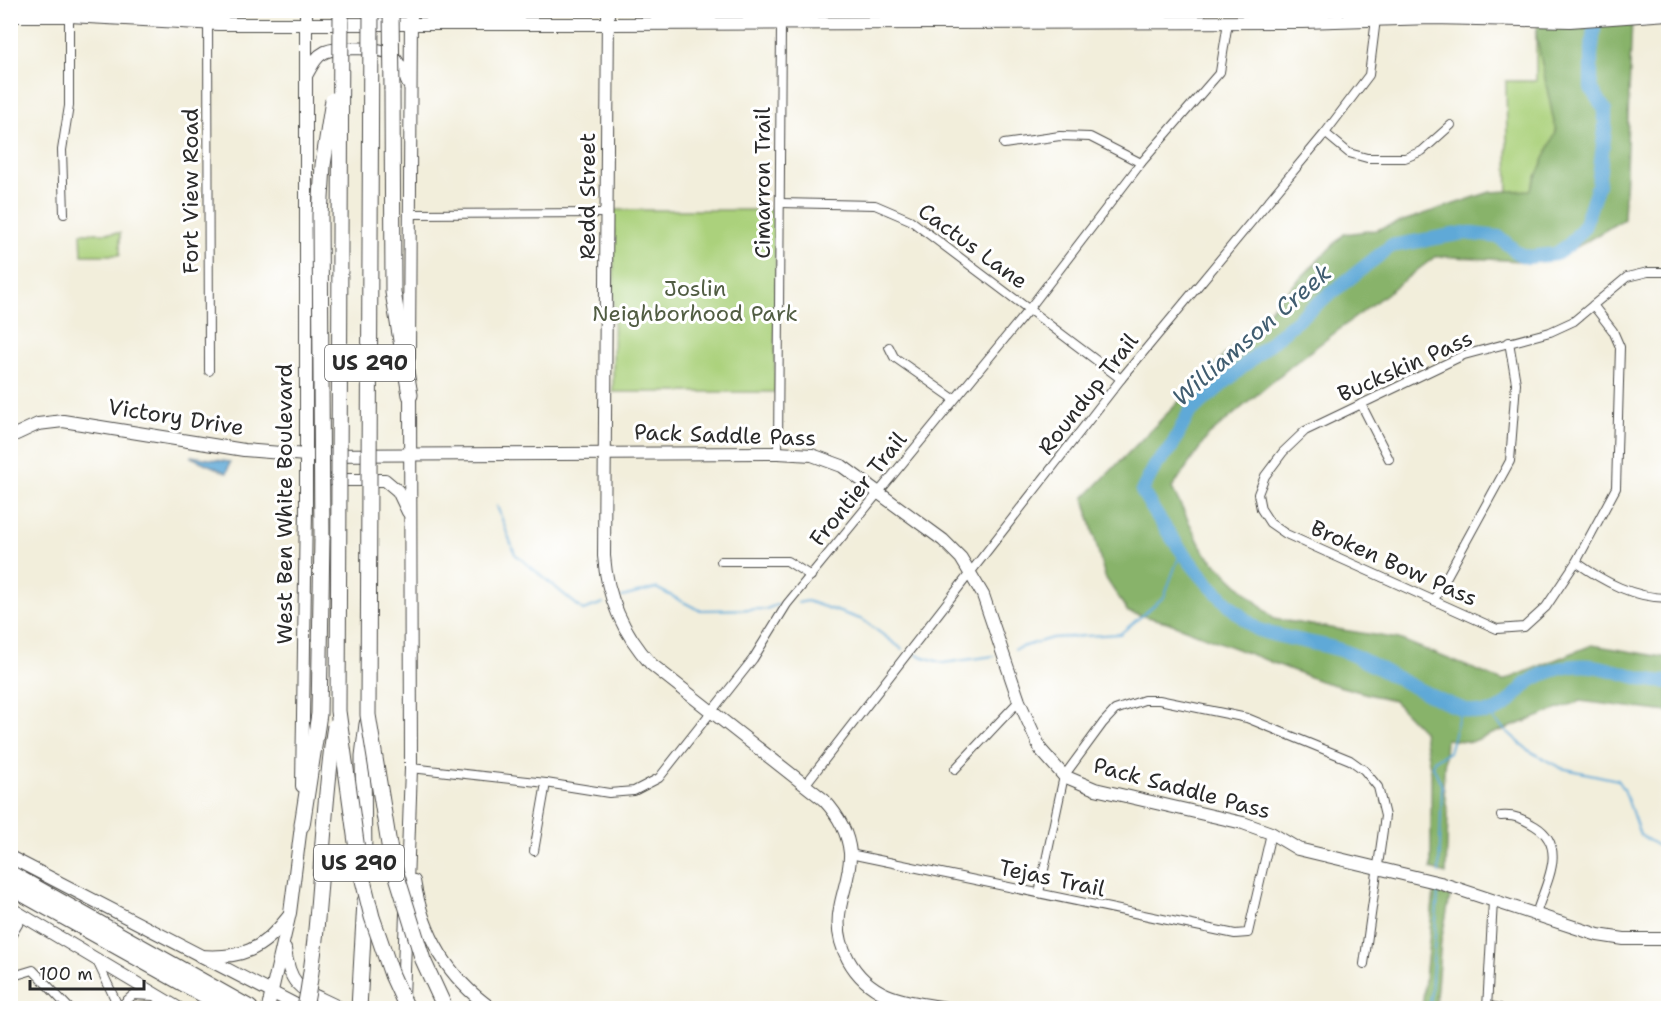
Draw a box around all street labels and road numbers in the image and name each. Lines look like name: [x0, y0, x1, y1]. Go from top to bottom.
street label: Cimarron Trail: [748, 107, 777, 259]
street label: Fort View Road: [176, 108, 205, 274]
street label: Redd Street: [573, 133, 602, 259]
street label: Cactus Lane: [912, 196, 1034, 296]
street label: Buckskin Pass: [1333, 323, 1477, 409]
street label: Roundup Trail: [1031, 327, 1145, 461]
road number: US 290: [325, 345, 415, 381]
street label: West Ben White Boulevard: [270, 364, 299, 644]
street label: Victory Drive: [106, 392, 246, 442]
street label: Pack Saddle Pass: [633, 417, 817, 453]
street label: Frontier Trail: [803, 426, 913, 552]
street label: Broken Bow Pass: [1306, 513, 1482, 613]
street label: Pack Saddle Pass: [1090, 750, 1274, 826]
road number: US 290: [314, 845, 404, 881]
street label: Tejas Trail: [996, 853, 1108, 903]

